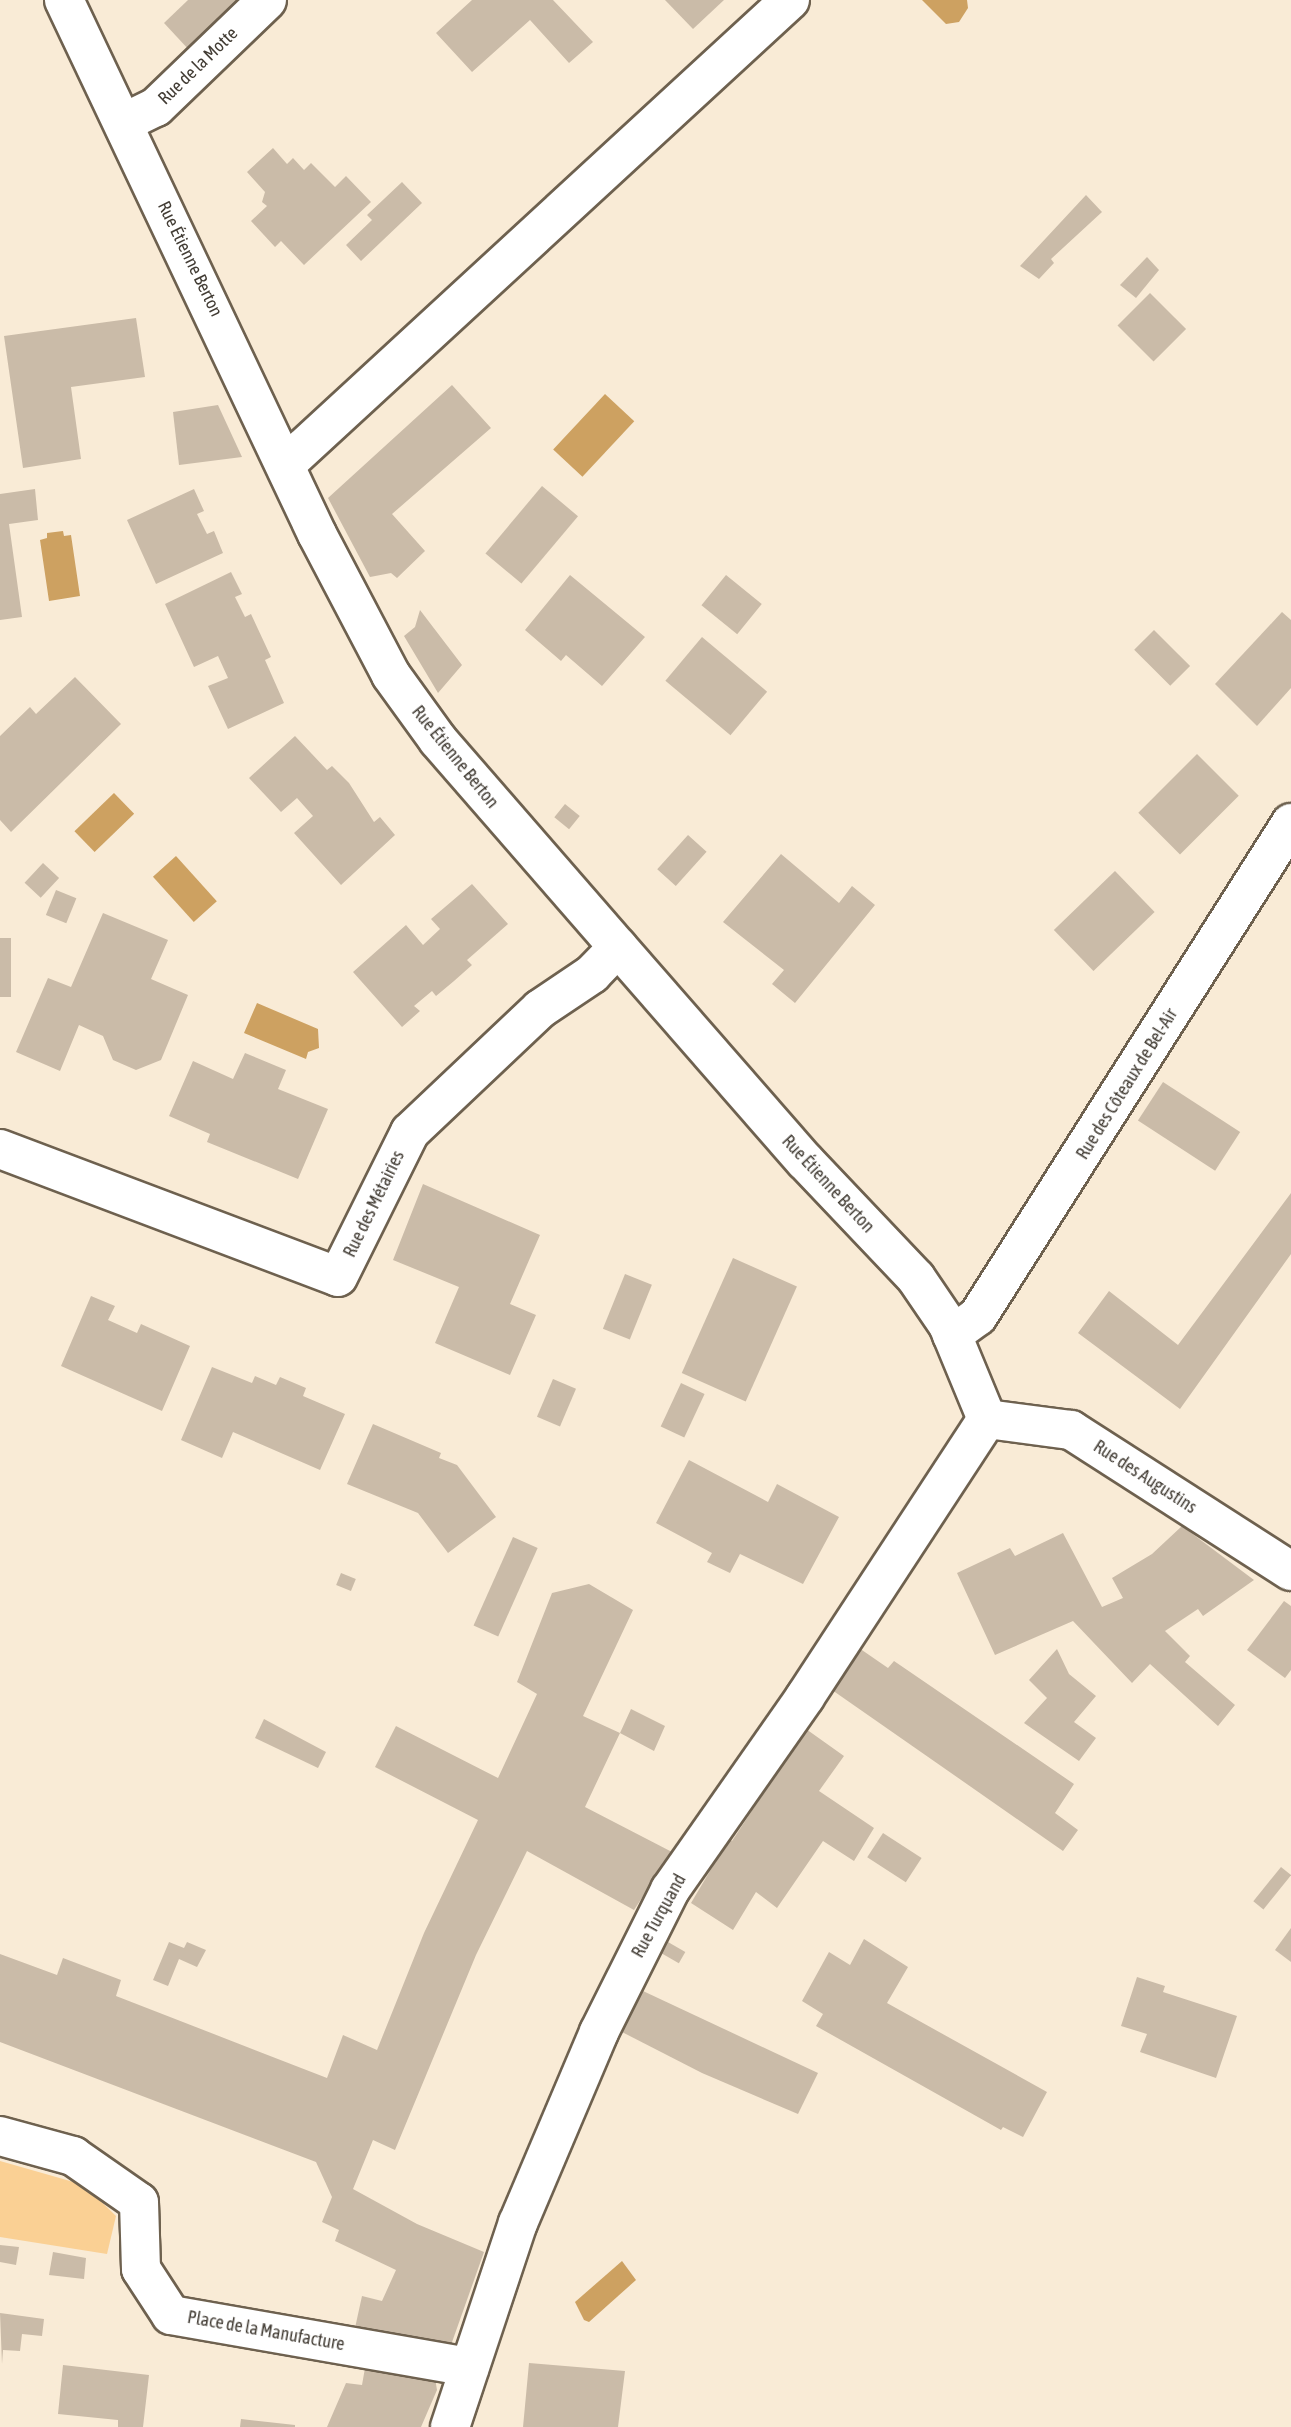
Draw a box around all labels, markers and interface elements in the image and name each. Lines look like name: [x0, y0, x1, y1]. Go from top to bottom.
street label: Rue de la Motte: [154, 23, 242, 109]
street label: Rue Étienne Berton: [153, 198, 227, 320]
street label: Rue Étienne Berton: [407, 701, 503, 813]
street label: Rue des Côteaux de Bel-Air: [1072, 1005, 1182, 1163]
street label: Rue Étienne Berton: [777, 1131, 879, 1237]
street label: Rue des Métairies: [339, 1147, 409, 1261]
street label: Rue des Augustins: [1089, 1436, 1201, 1518]
street label: Rue Turquand: [627, 1870, 691, 1962]
street label: Place de la Manufacture: [186, 2307, 346, 2355]

